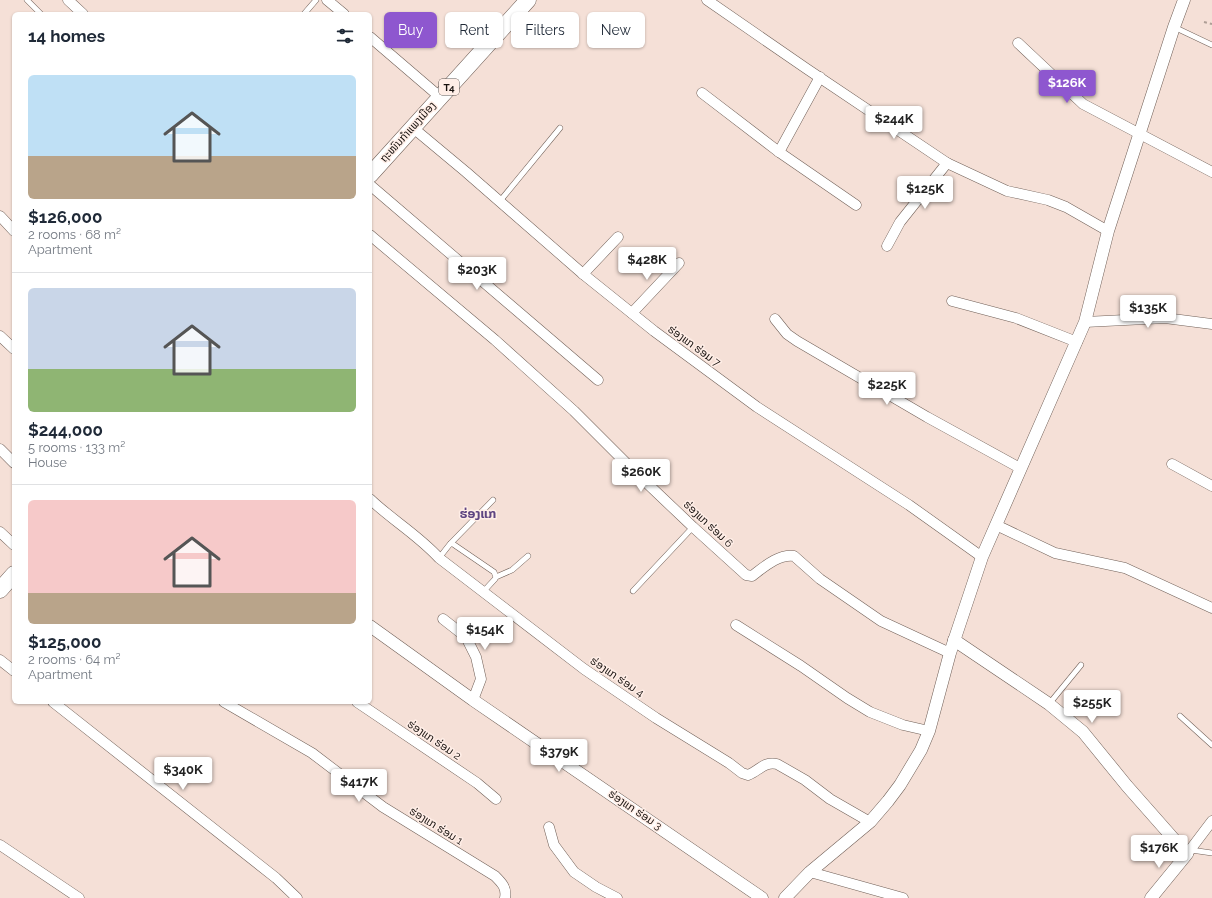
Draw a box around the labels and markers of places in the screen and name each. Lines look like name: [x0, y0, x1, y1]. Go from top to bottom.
pin: $126K: [1039, 70, 1095, 104]
pin: $244K: [866, 106, 922, 140]
pin: $125K: [897, 176, 953, 210]
pin: $428K: [619, 247, 675, 281]
pin: $203K: [449, 257, 505, 291]
pin: $135K: [1120, 295, 1176, 329]
pin: $225K: [859, 372, 915, 406]
pin: $260K: [613, 459, 669, 493]
pin: $154K: [457, 617, 513, 651]
pin: $255K: [1064, 690, 1120, 724]
pin: $379K: [531, 739, 587, 773]
pin: $340K: [155, 757, 211, 791]
pin: $417K: [331, 769, 387, 803]
pin: $176K: [1131, 835, 1187, 869]

